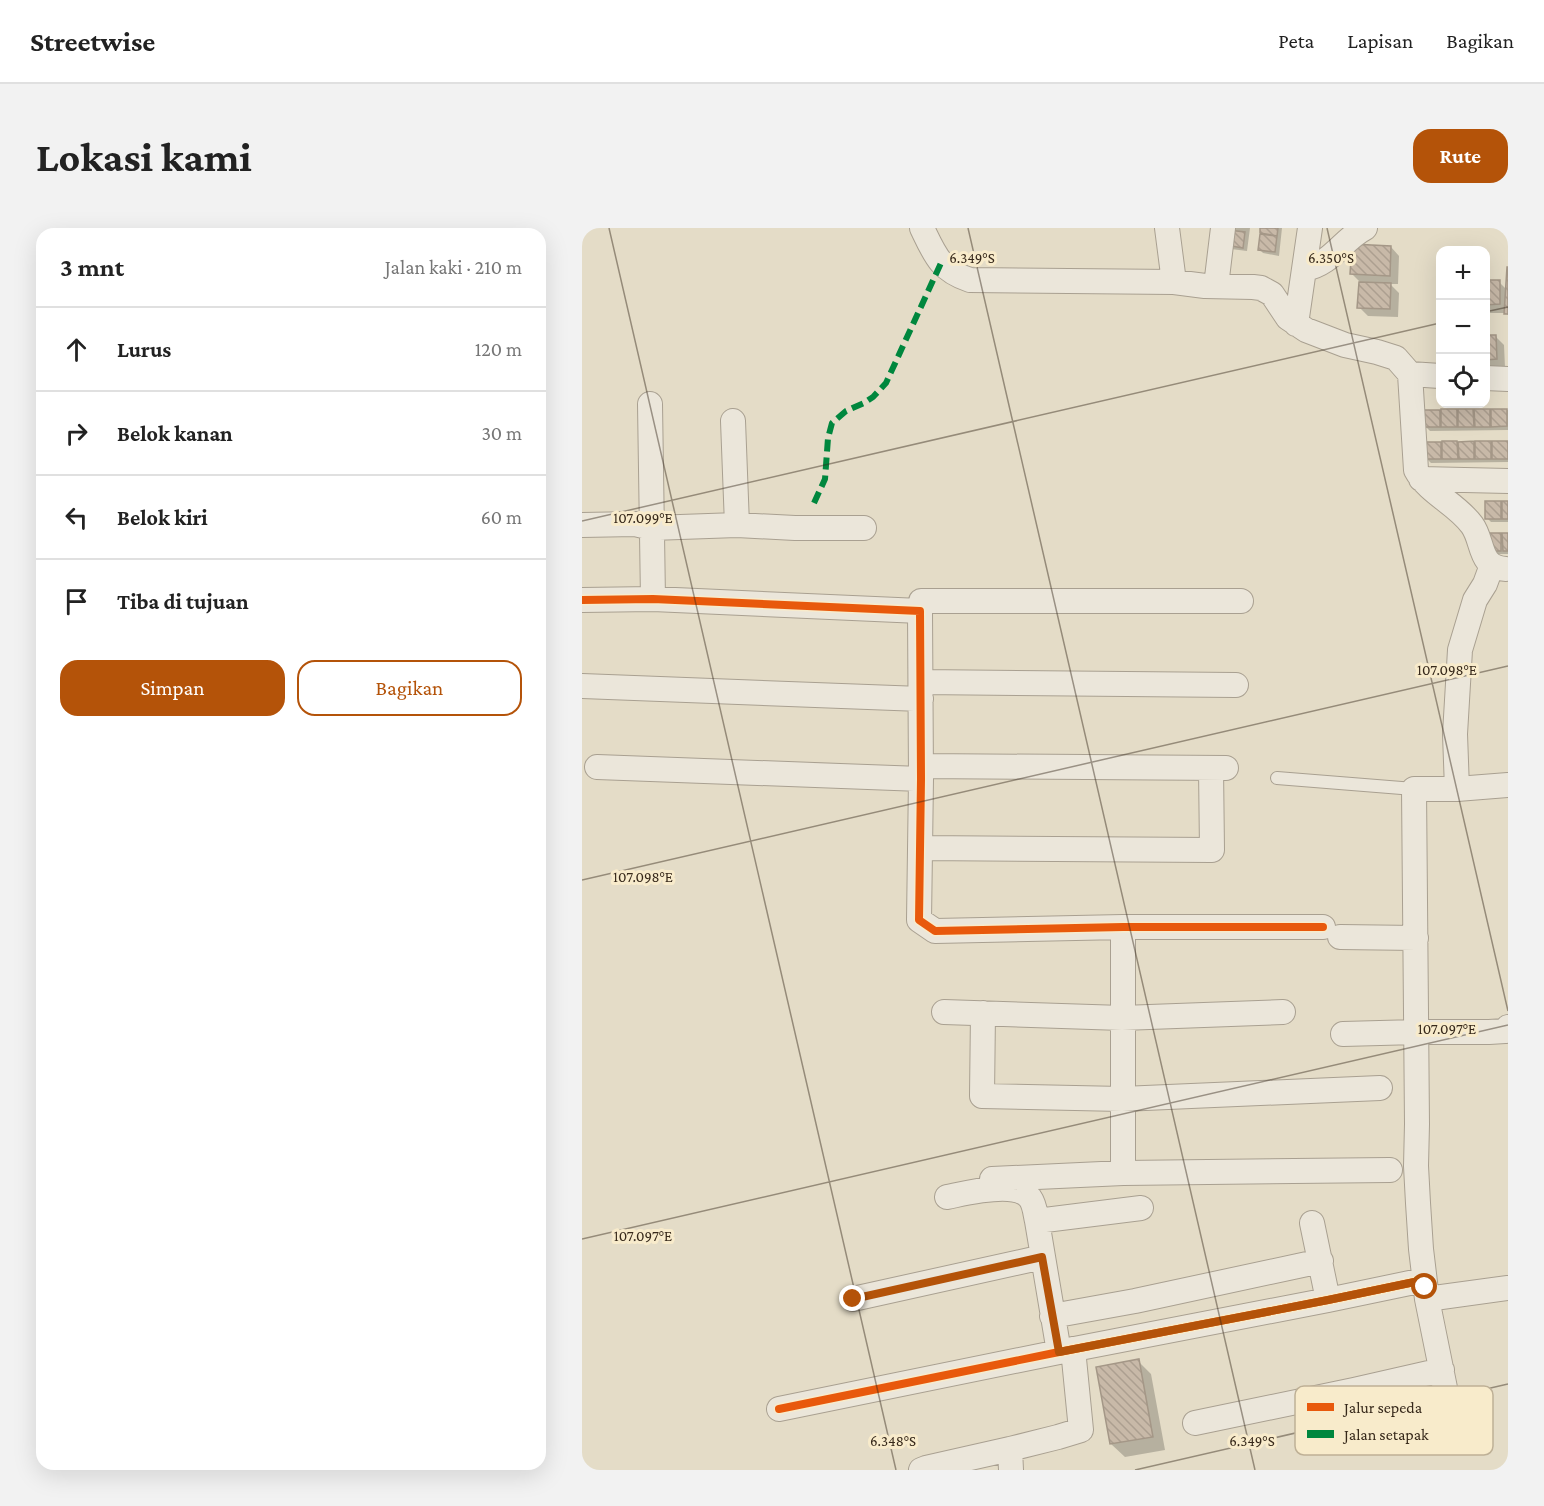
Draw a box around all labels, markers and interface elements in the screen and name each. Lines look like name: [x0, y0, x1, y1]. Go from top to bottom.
text: Streetwise: [30, 26, 155, 57]
text: Peta: [1278, 29, 1314, 53]
text: Lapisan: [1347, 29, 1413, 53]
text: Bagikan: [1446, 29, 1514, 53]
button: Rute: [1413, 129, 1508, 183]
text: Lokasi kami: [36, 133, 252, 180]
map controls: [1436, 246, 1490, 408]
button: +: [1436, 246, 1490, 300]
text: 6.349°S: [949, 250, 995, 266]
text: 6.350°S: [1308, 250, 1354, 266]
text: 3 mnt: [60, 253, 124, 282]
text: Jalan kaki · 210 m: [385, 256, 522, 278]
button: −: [1436, 300, 1490, 354]
icon: ahead: [60, 333, 93, 366]
text: Lurus: [117, 337, 171, 362]
text: 120 m: [475, 338, 522, 360]
button: locate: [1436, 354, 1490, 408]
icon: right: [60, 417, 93, 450]
text: Belok kanan: [117, 421, 233, 446]
text: 30 m: [481, 422, 522, 444]
icon: left: [60, 501, 93, 534]
text: Belok kiri: [117, 505, 208, 530]
text: 60 m: [481, 506, 522, 528]
text: 107.099°E: [613, 510, 673, 526]
icon: arrive: [60, 585, 93, 618]
text: Tiba di tujuan: [117, 589, 249, 614]
button: Simpan: [60, 660, 285, 716]
button: Bagikan: [297, 660, 522, 716]
text: 107.098°E: [1417, 662, 1477, 678]
text: 107.098°E: [613, 869, 673, 885]
text: 107.097°E: [1418, 1021, 1476, 1037]
text: 107.097°E: [614, 1228, 672, 1244]
route start: [1411, 1273, 1437, 1299]
route end: [839, 1285, 865, 1311]
legend: [1295, 1386, 1493, 1455]
text: Jalur sepeda: [1342, 1399, 1423, 1417]
text: Jalan setapak: [1342, 1426, 1429, 1444]
text: 6.348°S: [870, 1433, 916, 1449]
text: 6.349°S: [1229, 1433, 1275, 1449]

